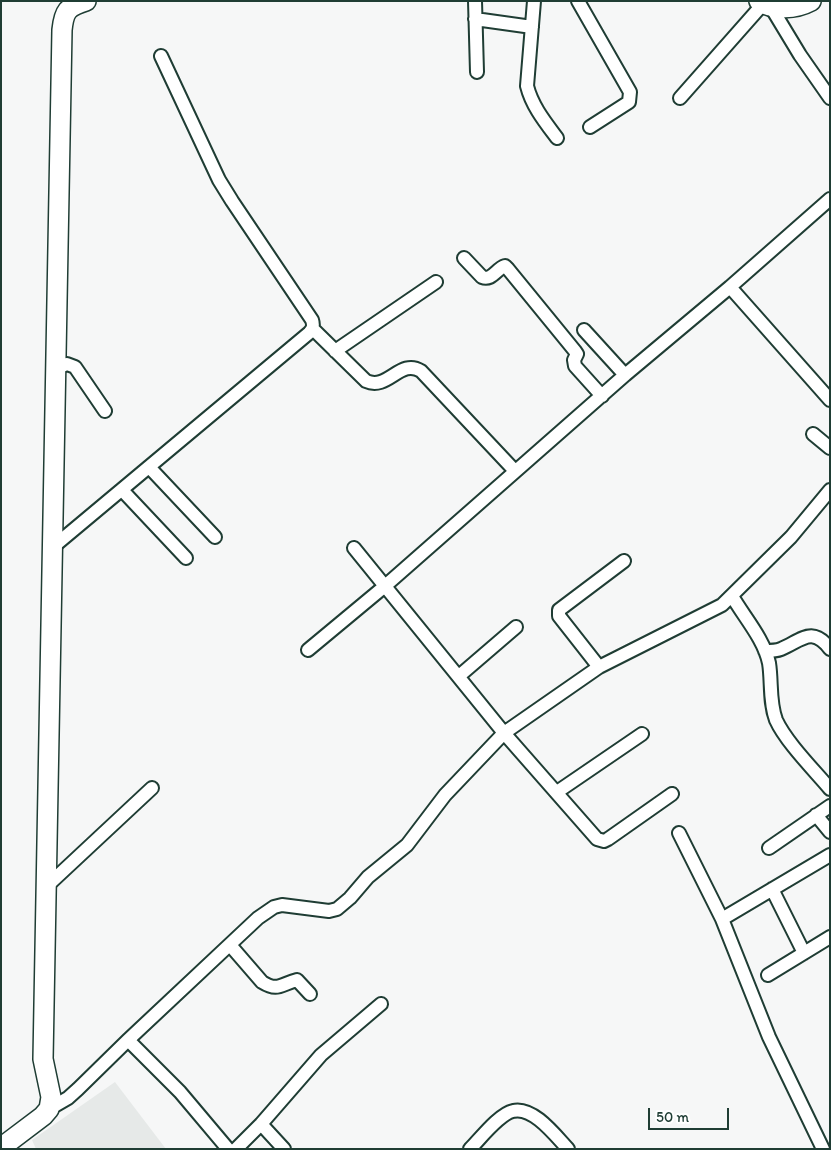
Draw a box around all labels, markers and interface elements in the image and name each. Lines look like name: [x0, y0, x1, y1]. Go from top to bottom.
scale bar: [651, 1098, 732, 1130]
text: 50 m: [656, 1108, 689, 1126]

